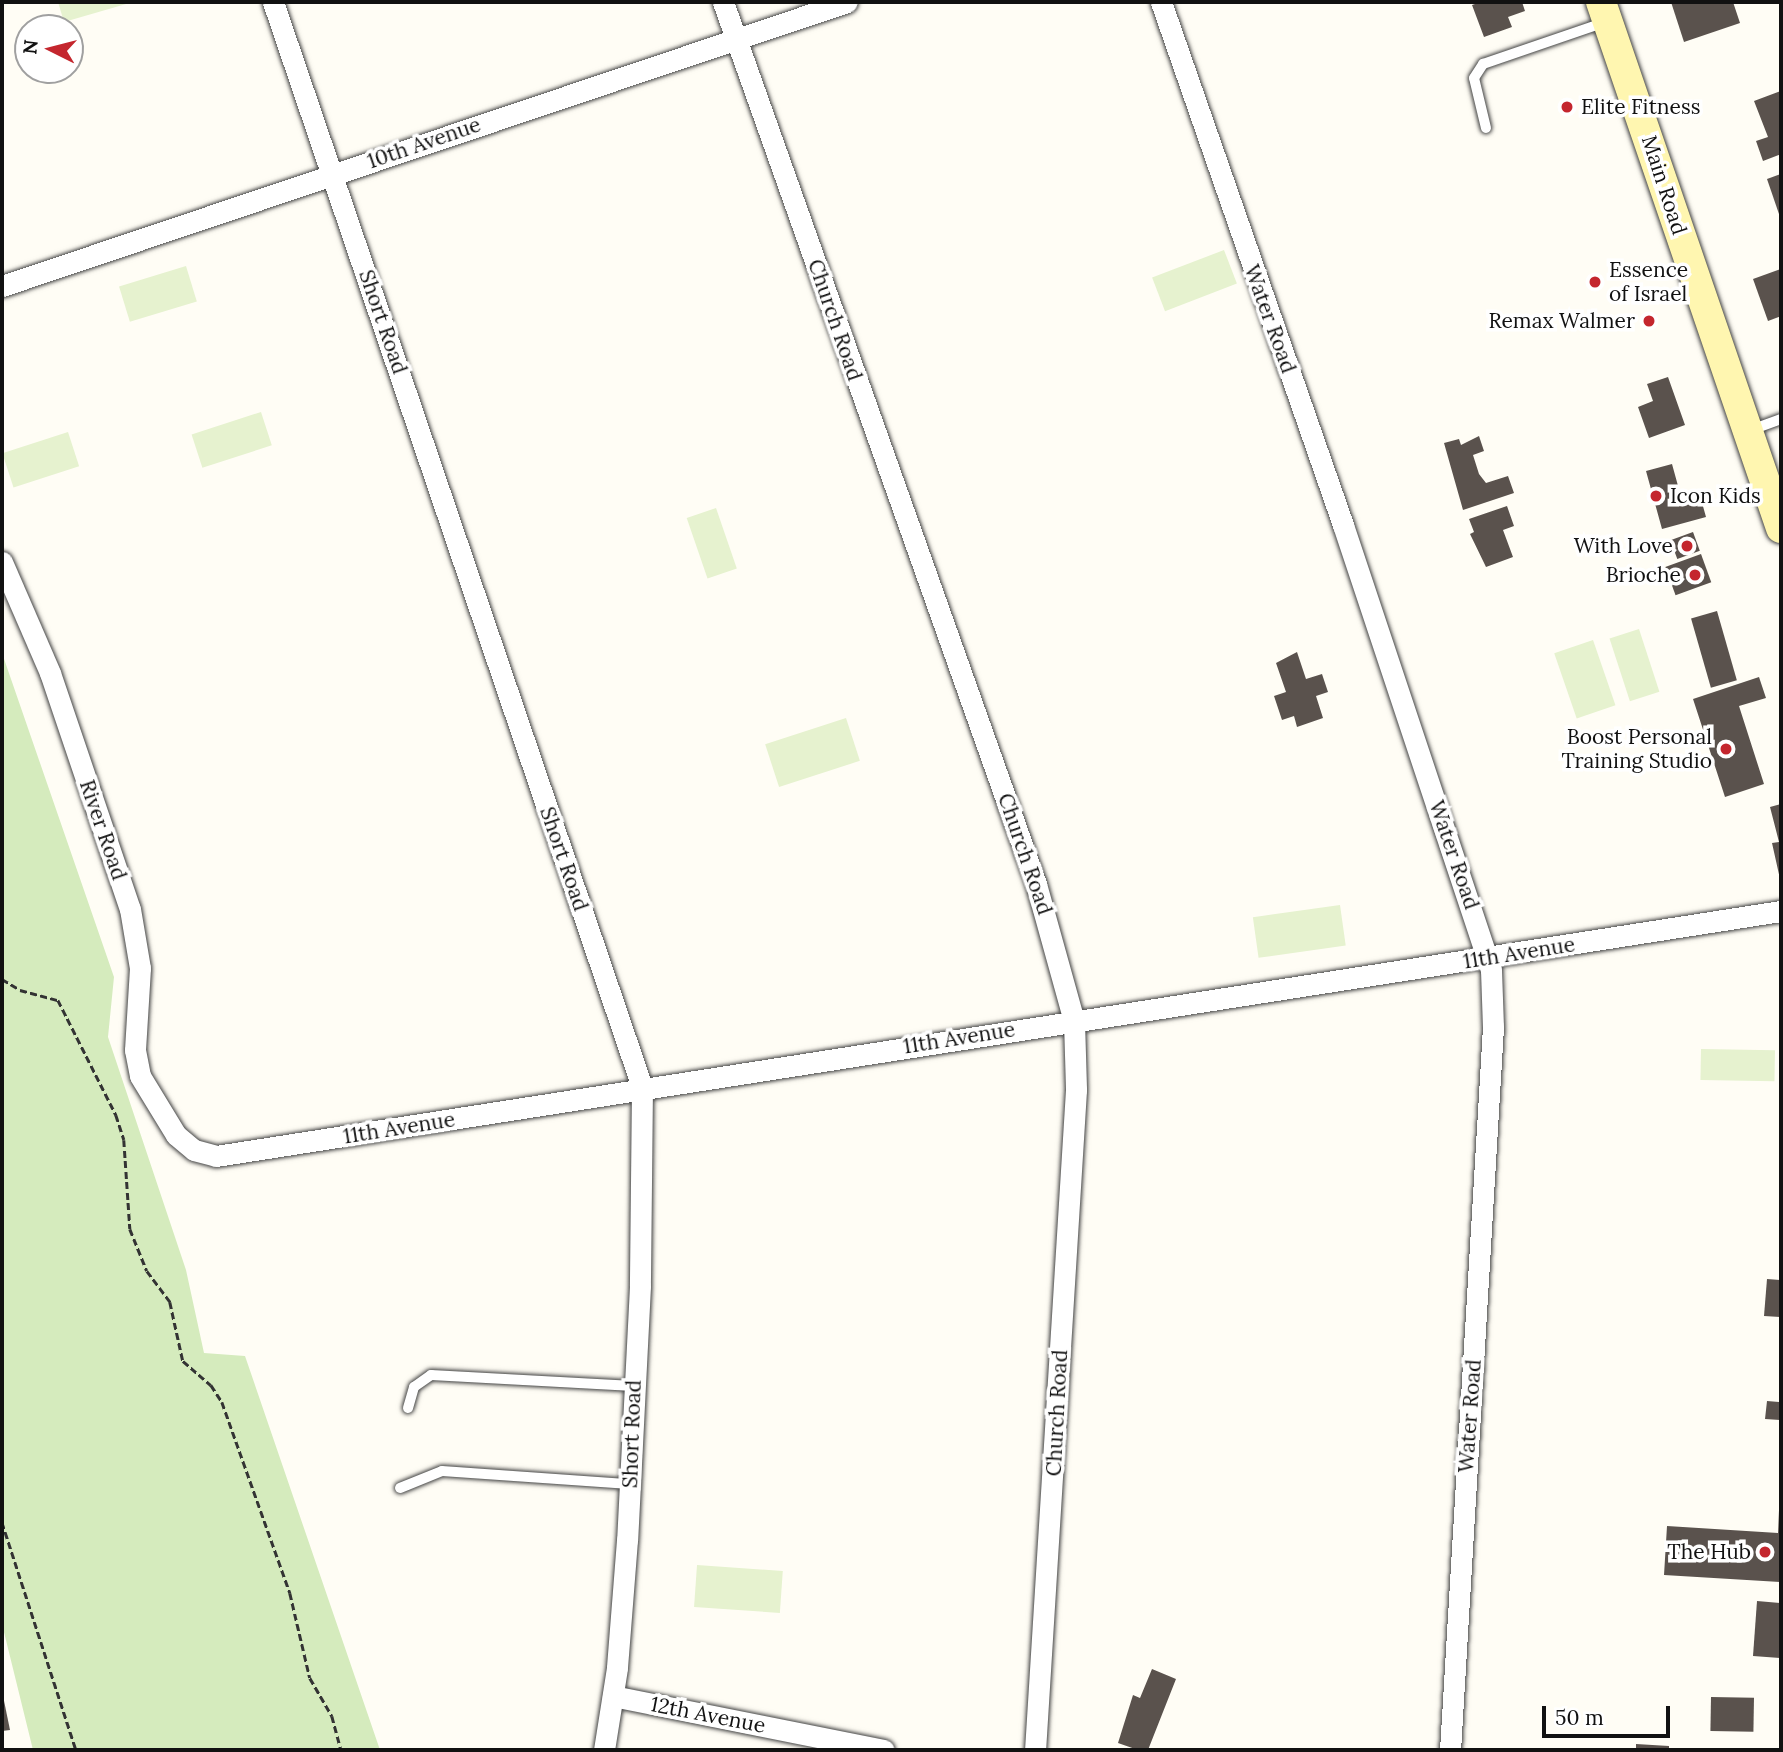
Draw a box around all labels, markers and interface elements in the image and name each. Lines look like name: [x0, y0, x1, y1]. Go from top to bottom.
north arrow: [14, 14, 84, 84]
text: N: [17, 38, 43, 56]
place label: Elite Fitness: [1581, 94, 1700, 120]
marker: Elite Fitness: [1559, 99, 1575, 115]
street label: 10th Avenue: [364, 112, 484, 174]
street label: Main Road: [1636, 132, 1692, 238]
street label: Church Road: [802, 256, 868, 384]
place label: Essence of Israel: [1609, 257, 1688, 307]
street label: Water Road: [1239, 261, 1301, 377]
street label: Short Road: [353, 267, 413, 377]
marker: Essence of Israel: [1587, 274, 1603, 290]
place label: Remax Walmer: [1488, 308, 1635, 334]
marker: Remax Walmer: [1641, 313, 1657, 329]
place label: Icon Kids: [1670, 483, 1761, 509]
marker: Icon Kids: [1648, 488, 1664, 504]
place label: With Love: [1574, 533, 1673, 559]
marker: With Love: [1679, 538, 1695, 554]
place label: Brioche: [1606, 562, 1681, 588]
marker: Brioche: [1687, 567, 1703, 583]
place label: Boost Personal Training Studio: [1561, 724, 1712, 774]
marker: Boost Personal Training Studio: [1718, 741, 1734, 757]
street label: River Road: [74, 777, 132, 883]
street label: Church Road: [992, 790, 1058, 918]
street label: Water Road: [1424, 797, 1484, 913]
street label: Short Road: [534, 804, 594, 914]
street label: 11th Avenue: [1461, 932, 1577, 974]
street label: 11th Avenue: [901, 1017, 1017, 1059]
street label: 11th Avenue: [341, 1107, 457, 1149]
street label: Church Road: [1041, 1349, 1073, 1477]
street label: Water Road: [1453, 1358, 1487, 1474]
street label: Short Road: [618, 1379, 646, 1489]
place label: The Hub: [1667, 1539, 1751, 1565]
marker: The Hub: [1757, 1544, 1773, 1560]
street label: 12th Avenue: [648, 1692, 768, 1738]
scale bar: [1545, 1692, 1673, 1736]
text: 50 m: [1555, 1704, 1604, 1731]

